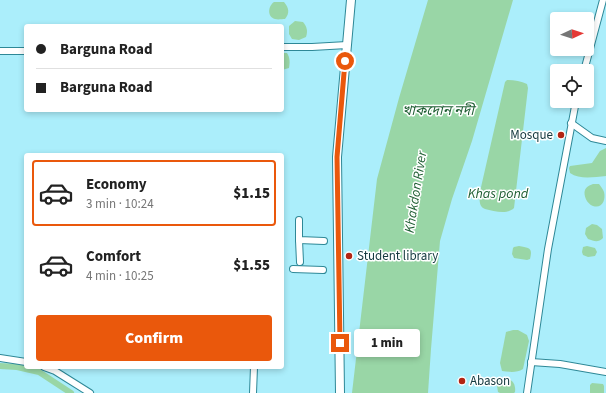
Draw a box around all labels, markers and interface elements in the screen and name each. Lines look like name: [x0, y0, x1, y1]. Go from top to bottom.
north arrow: [550, 12, 594, 56]
map controls: [550, 12, 594, 108]
text: Barguna Road: [60, 39, 153, 60]
route start: [336, 52, 354, 70]
button: locate: [550, 64, 594, 108]
text: Barguna Road: [60, 77, 153, 98]
water label: খাকদোন নদী: [402, 101, 477, 121]
place label: Mosque: [510, 126, 553, 144]
marker: Mosque: [556, 130, 566, 140]
water label: Khakdon River: [400, 148, 433, 234]
text: Economy: [86, 174, 147, 195]
icon: car: [38, 175, 74, 211]
text: $1.15: [233, 183, 270, 204]
water label: Khas pond: [468, 184, 529, 204]
text: 3 min · 10:24: [86, 195, 154, 213]
text: Comfort: [86, 246, 141, 267]
icon: car: [38, 247, 74, 283]
place label: Student library: [357, 247, 438, 265]
marker: Student library: [344, 251, 354, 261]
text: $1.55: [233, 255, 270, 276]
text: 4 min · 10:25: [86, 267, 154, 285]
button: Confirm: [36, 315, 272, 361]
callout: 1 min: [354, 329, 420, 357]
route end: [331, 334, 349, 352]
text: 1 min: [371, 334, 403, 352]
place label: Abason: [470, 372, 510, 390]
marker: Abason: [457, 376, 467, 386]

